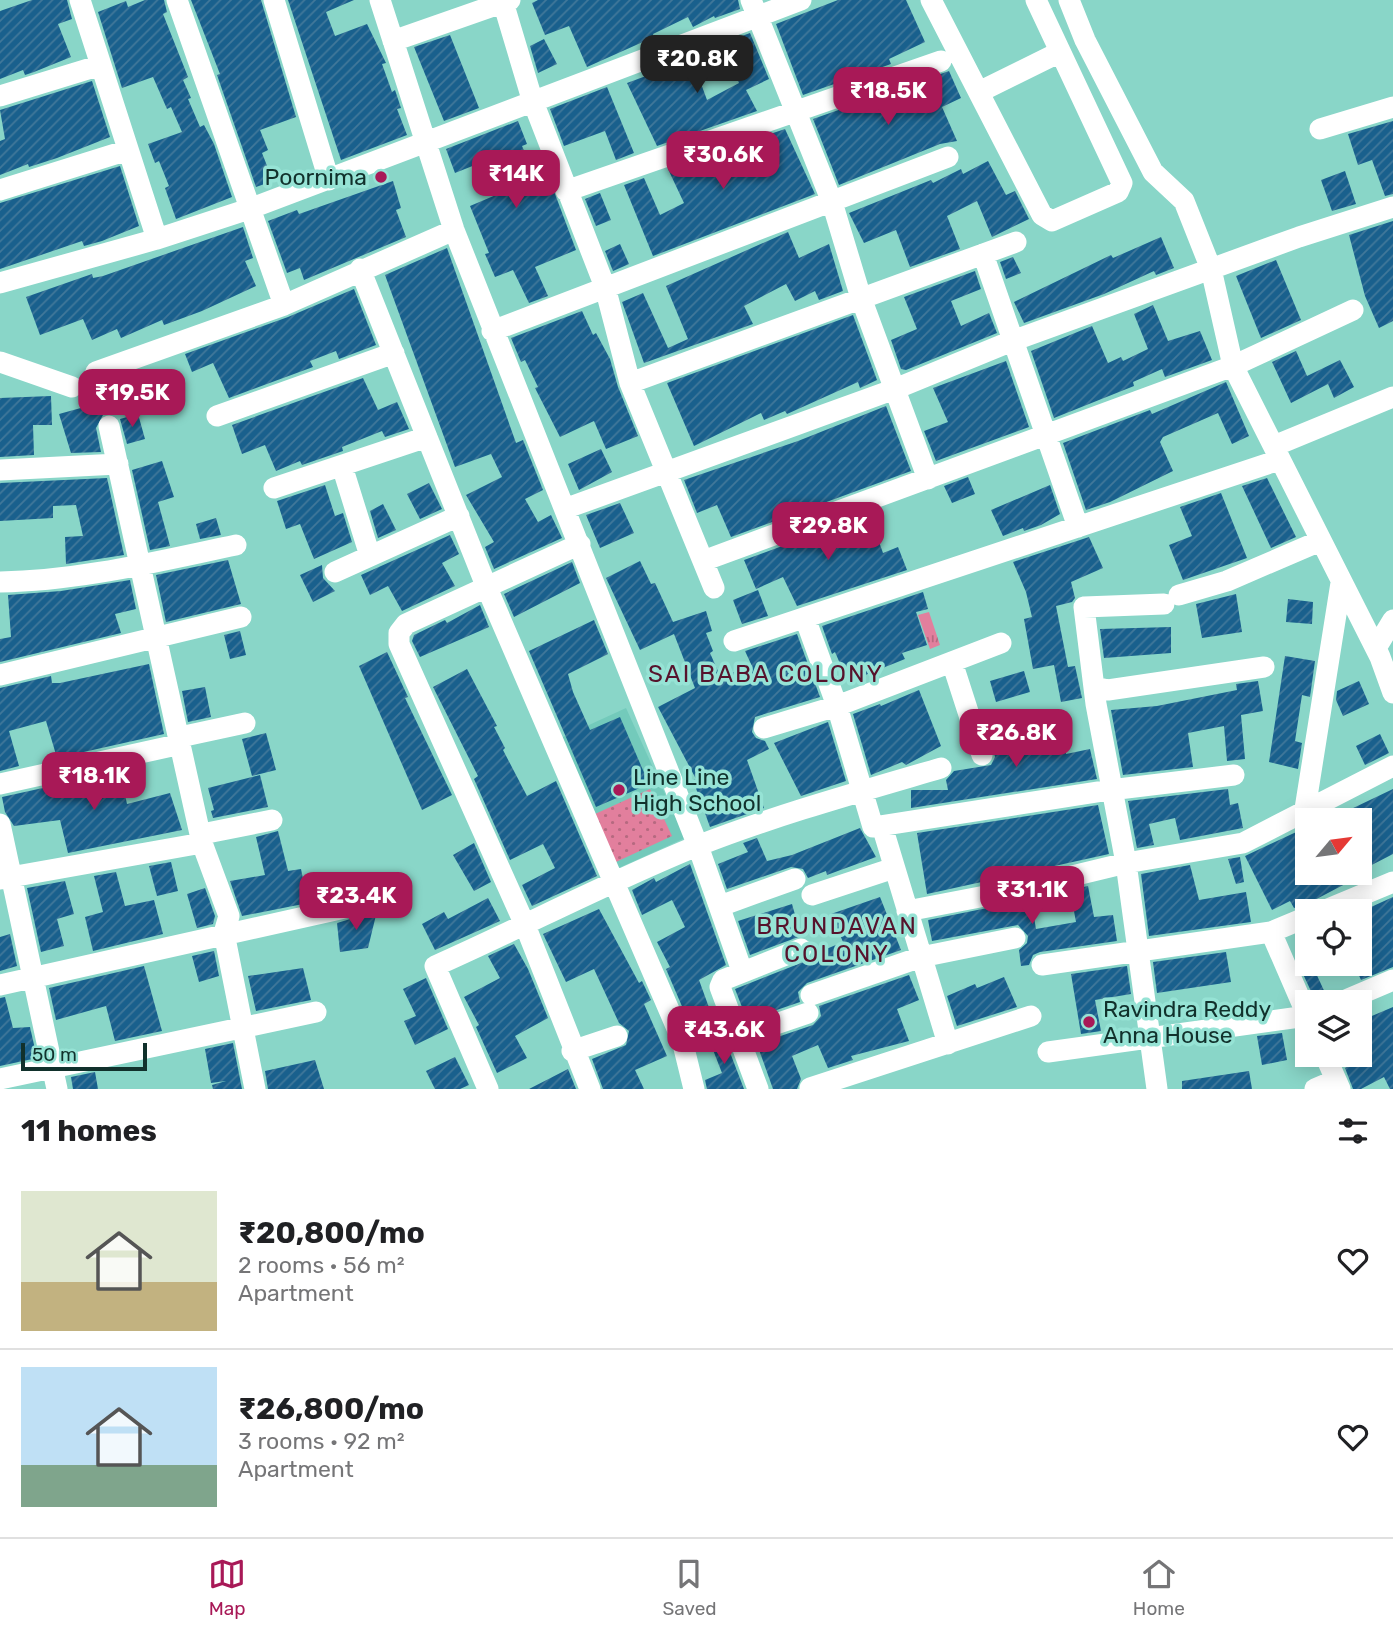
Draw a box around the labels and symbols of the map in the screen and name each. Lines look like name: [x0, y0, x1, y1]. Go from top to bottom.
pin: ₹20.8K: [640, 36, 754, 95]
pin: ₹18.5K: [831, 68, 945, 127]
pin: ₹30.6K: [666, 132, 780, 191]
pin: ₹14K: [475, 150, 557, 210]
place label: Poornima: [265, 163, 367, 191]
marker: Poornima: [373, 169, 389, 185]
pin: ₹19.5K: [75, 370, 189, 429]
pin: ₹29.8K: [771, 503, 885, 562]
district label: SAI BABA COLONY: [648, 660, 884, 688]
pin: ₹26.8K: [959, 710, 1073, 769]
pin: ₹18.1K: [37, 752, 151, 812]
place label: Line Line High School: [633, 763, 761, 817]
marker: Line Line High School: [611, 782, 627, 798]
north arrow: [1295, 808, 1372, 886]
pin: ₹31.1K: [975, 866, 1089, 926]
pin: ₹23.4K: [299, 872, 413, 932]
district label: BRUNDAVAN COLONY: [756, 912, 918, 968]
place label: Ravindra Reddy Anna House: [1103, 995, 1272, 1049]
pin: ₹43.6K: [667, 1006, 781, 1066]
marker: Ravindra Reddy Anna House: [1081, 1014, 1097, 1030]
scale bar: [21, 1040, 147, 1072]

